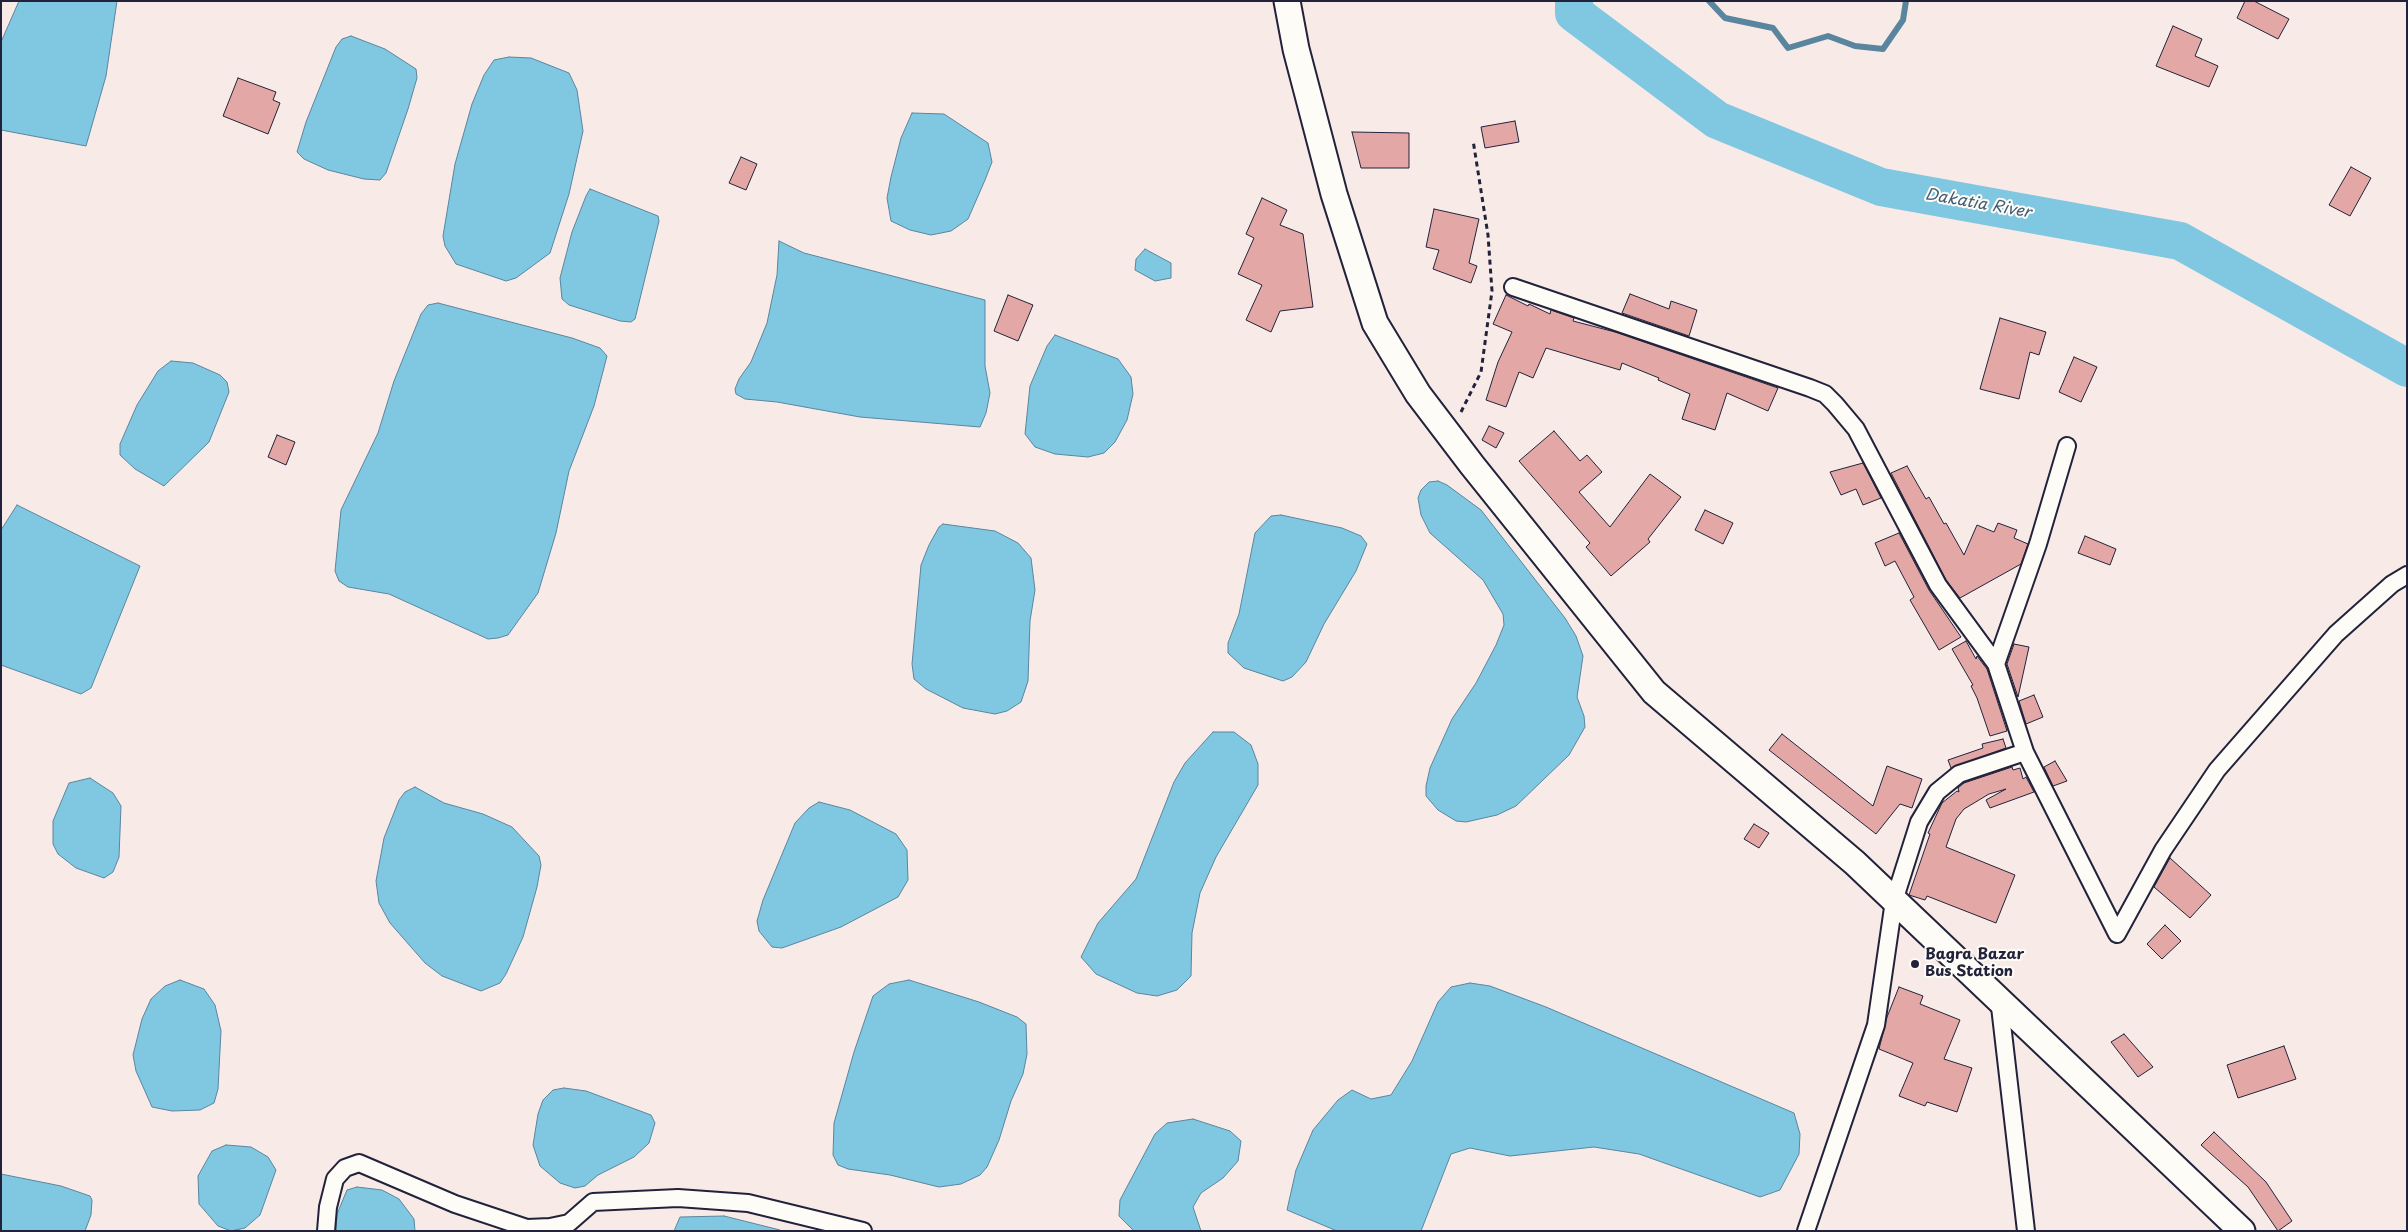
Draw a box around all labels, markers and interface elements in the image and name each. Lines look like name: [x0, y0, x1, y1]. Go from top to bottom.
water label: Dakatia River: [1924, 185, 2032, 223]
place label: Bagra Bazar Bus Station: [1925, 946, 2024, 981]
marker: Bagra Bazar Bus Station: [1909, 958, 1921, 970]

